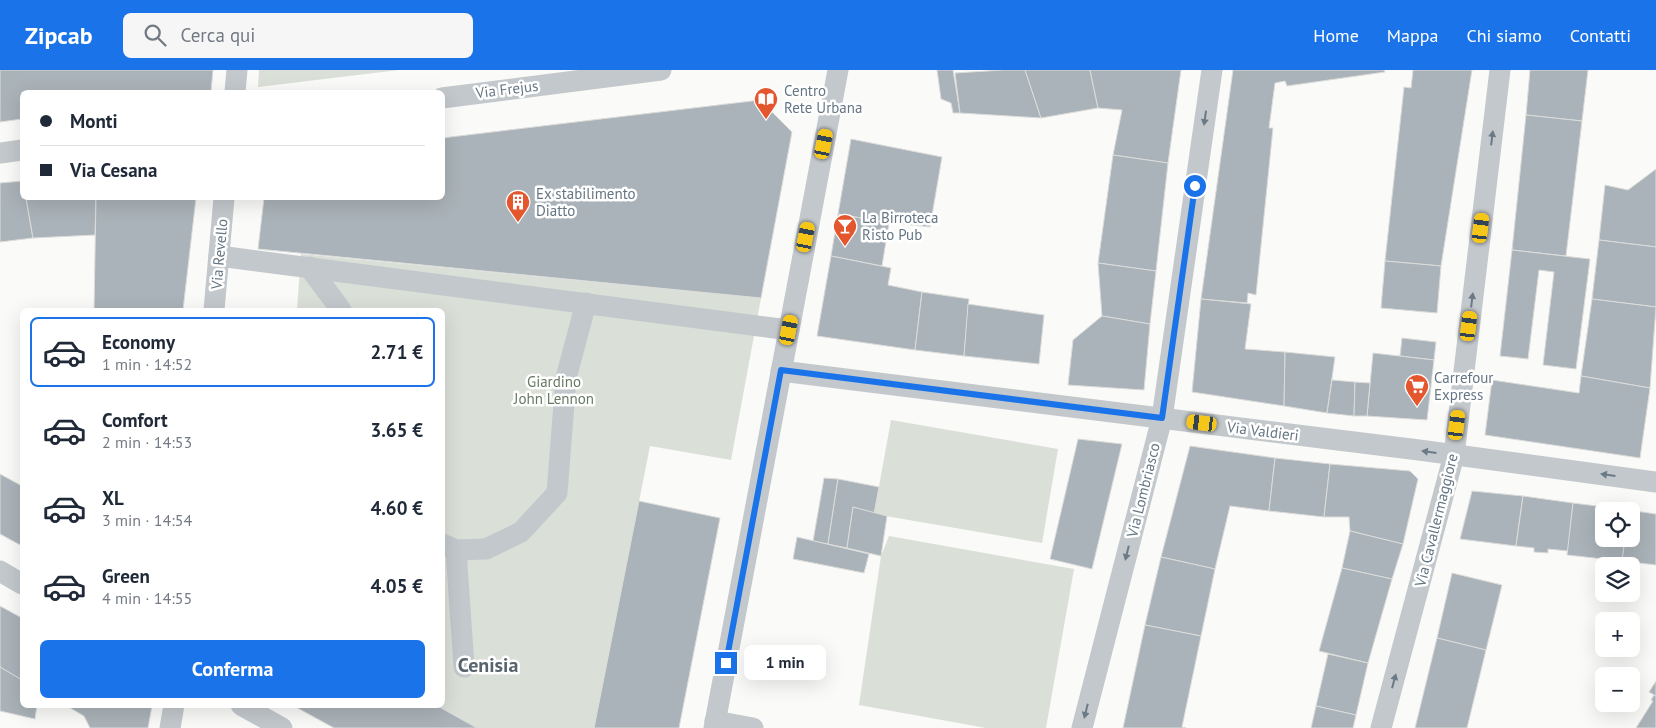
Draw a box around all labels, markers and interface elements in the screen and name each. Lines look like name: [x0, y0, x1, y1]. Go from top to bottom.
search box: [123, 13, 473, 58]
text: Zipcab: [25, 20, 93, 51]
icon: search: [141, 21, 169, 49]
text: Cerca qui: [181, 23, 255, 47]
text: Home: [1313, 24, 1359, 47]
text: Mappa: [1387, 24, 1438, 47]
text: Chi siamo: [1466, 24, 1542, 47]
text: Contatti: [1570, 24, 1631, 47]
street label: Via Frejus: [474, 76, 539, 102]
place label: Centro Rete Urbana: [784, 81, 862, 117]
library icon: Centro Rete Urbana: [753, 86, 779, 120]
text: Monti: [70, 109, 118, 133]
one-way arrow: [1201, 111, 1209, 127]
car: [813, 128, 834, 160]
one-way arrow: [1488, 130, 1496, 146]
text: Via Cesana: [70, 158, 157, 182]
route start: [1184, 175, 1206, 197]
place label: Ex stabilimento Diatto: [536, 184, 636, 220]
building icon: Ex stabilimento Diatto: [505, 189, 531, 223]
place label: La Birroteca Risto Pub: [862, 208, 939, 244]
car: [1471, 212, 1490, 244]
bar icon: La Birroteca Risto Pub: [832, 213, 858, 247]
street label: Via Revello: [206, 218, 232, 291]
car: [795, 221, 816, 253]
one-way arrow: [1468, 292, 1476, 308]
car: [1459, 310, 1478, 342]
car: [778, 314, 799, 346]
icon: car: [42, 330, 87, 375]
text: Economy: [102, 330, 175, 354]
text: 2.71 €: [370, 340, 423, 364]
text: 1 min · 14:52: [102, 354, 192, 374]
place label: Carrefour Express: [1434, 368, 1493, 404]
park label: Giardino John Lennon: [513, 372, 594, 408]
supermarket icon: Carrefour Express: [1404, 373, 1430, 407]
icon: car: [42, 408, 87, 453]
text: Comfort: [102, 408, 168, 432]
car: [1447, 409, 1466, 441]
car: [1186, 414, 1217, 432]
street label: Via Valdieri: [1225, 417, 1300, 445]
text: 3.65 €: [370, 418, 423, 442]
text: 2 min · 14:53: [102, 432, 192, 452]
street label: Via Lombriasco: [1122, 441, 1164, 540]
one-way arrow: [1421, 448, 1437, 456]
street label: Via Cavallermaggiore: [1410, 452, 1462, 589]
one-way arrow: [1599, 471, 1615, 479]
icon: car: [42, 486, 87, 531]
text: XL: [102, 486, 124, 510]
text: 4.60 €: [370, 496, 423, 520]
map controls: [1595, 502, 1640, 712]
button: locate: [1595, 502, 1640, 547]
text: 3 min · 14:54: [102, 510, 192, 530]
one-way arrow: [1123, 546, 1131, 561]
button: layers: [1595, 557, 1640, 602]
icon: car: [42, 564, 87, 609]
text: Green: [102, 564, 150, 588]
text: 4.05 €: [370, 574, 423, 598]
text: 4 min · 14:55: [102, 588, 192, 608]
button: +: [1595, 612, 1640, 657]
button: Conferma: [40, 640, 425, 698]
callout: 1 min: [744, 646, 826, 680]
district label: Cenisia: [458, 652, 518, 678]
route end: [715, 652, 737, 674]
text: 1 min: [765, 652, 805, 672]
button: −: [1595, 667, 1640, 712]
one-way arrow: [1390, 673, 1398, 688]
one-way arrow: [1082, 703, 1090, 718]

